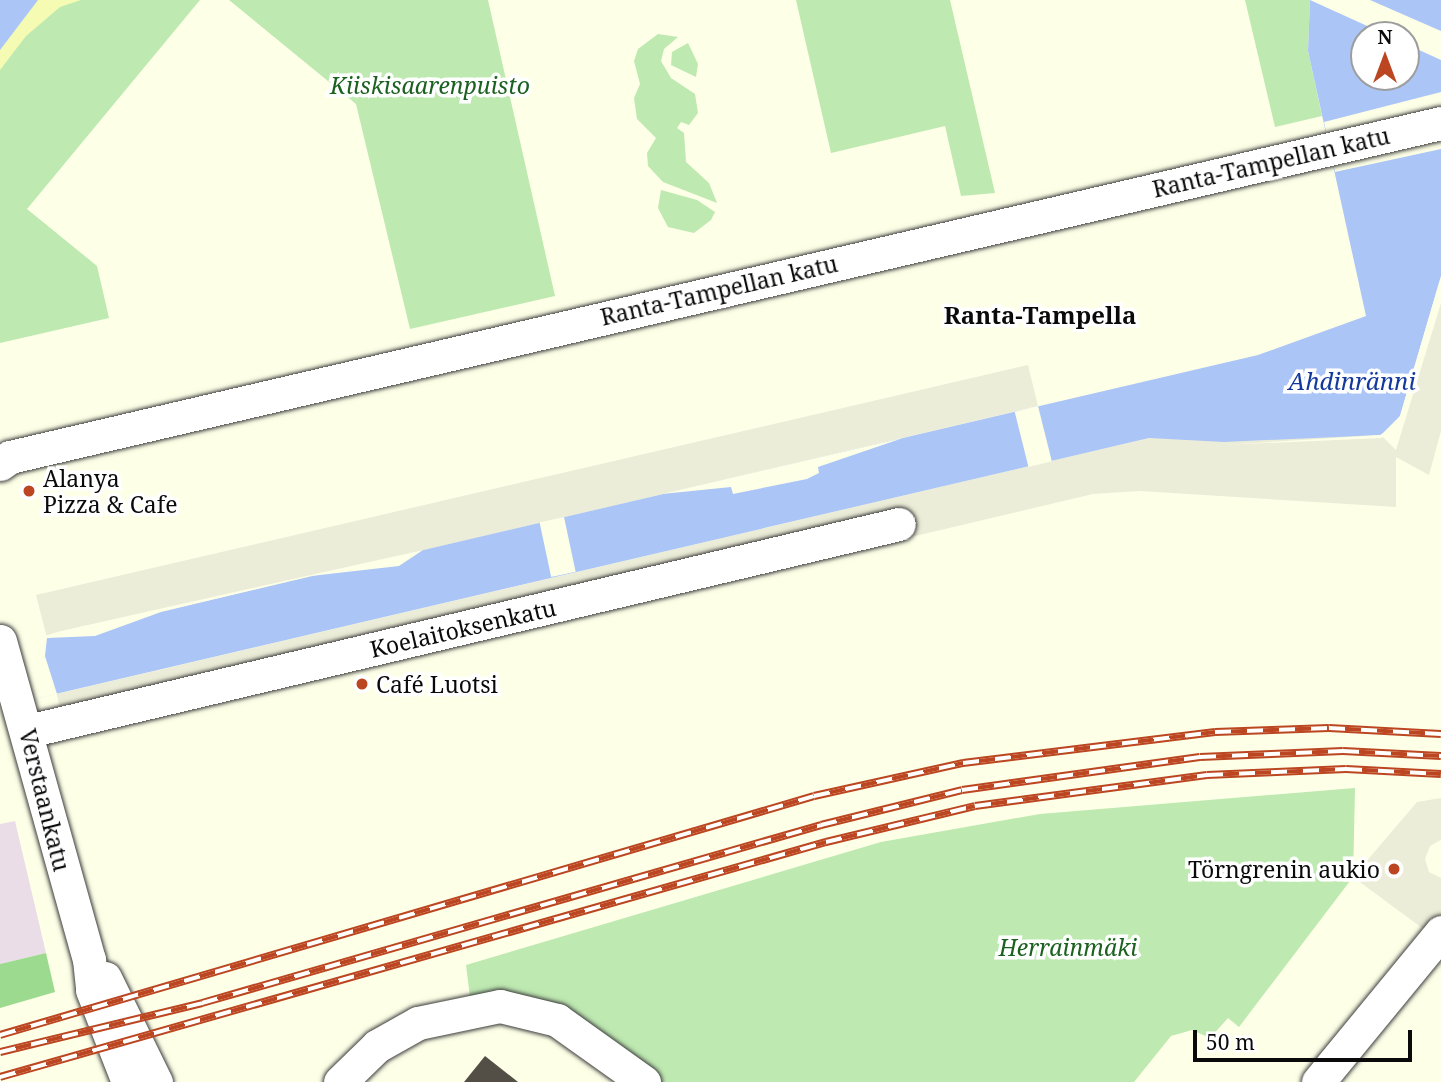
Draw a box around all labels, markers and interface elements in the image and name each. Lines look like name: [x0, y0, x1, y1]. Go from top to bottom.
north arrow: [1350, 21, 1420, 91]
text: N: [1378, 24, 1392, 50]
park label: Kiiskisaarenpuisto: [330, 71, 530, 99]
street label: Ranta-Tampellan katu: [1150, 121, 1392, 203]
street label: Ranta-Tampellan katu: [598, 249, 840, 331]
district label: Ranta-Tampella: [944, 301, 1136, 329]
water label: Ahdinränni: [1288, 367, 1416, 395]
place label: Alanya Pizza & Cafe: [43, 464, 178, 518]
marker: Alanya Pizza & Cafe: [21, 483, 37, 499]
street label: Koelaitoksenkatu: [367, 593, 559, 663]
place label: Café Luotsi: [376, 670, 498, 698]
marker: Café Luotsi: [354, 676, 370, 692]
street label: Verstaankatu: [14, 726, 76, 874]
place label: Törngrenin aukio: [1188, 855, 1380, 883]
marker: Törngrenin aukio: [1386, 861, 1402, 877]
park label: Herrainmäki: [999, 933, 1137, 961]
scale bar: [1196, 1016, 1415, 1060]
text: 50 m: [1206, 1028, 1255, 1056]

